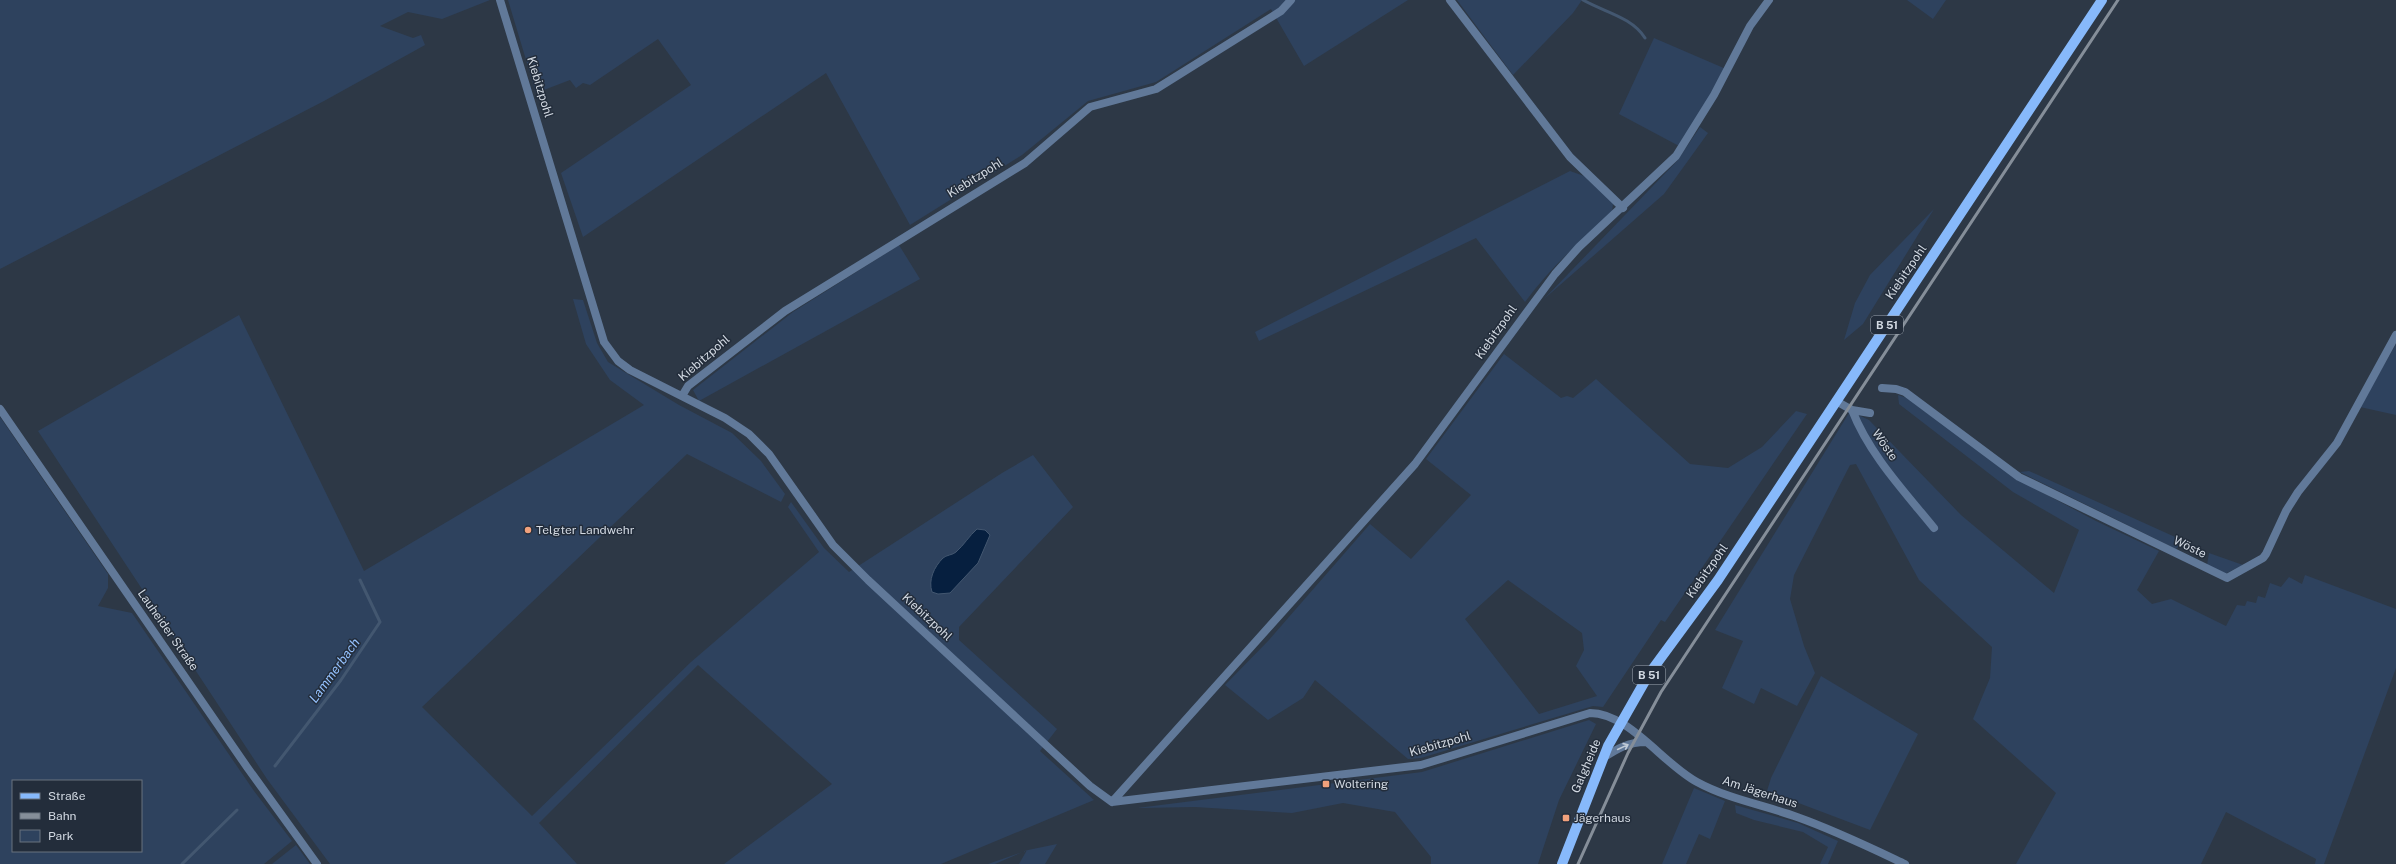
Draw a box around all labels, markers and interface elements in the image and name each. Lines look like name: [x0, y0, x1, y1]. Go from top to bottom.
street label: Kiebitzpohl: [524, 55, 556, 120]
street label: Kiebitzpohl: [945, 155, 1006, 201]
street label: Kiebitzpohl: [1883, 242, 1930, 302]
street label: Kiebitzpohl: [1472, 302, 1520, 362]
road number: B 51: [1871, 316, 1903, 334]
street label: Kiebitzpohl: [676, 332, 733, 384]
street label: Wöste: [1869, 427, 1901, 463]
place label: Telgter Landwehr: [536, 523, 635, 537]
marker: Telgter Landwehr: [523, 525, 533, 535]
street label: Wöste: [2171, 533, 2209, 561]
street label: Kiebitzpohl: [1683, 541, 1731, 601]
street label: Lauheider Straße: [135, 587, 201, 674]
street label: Kiebitzpohl: [899, 590, 955, 644]
water label: Lammerbach: [306, 635, 363, 705]
road number: B 51: [1633, 666, 1665, 684]
street label: Kiebitzpohl: [1408, 728, 1473, 759]
street label: Galgheide: [1568, 737, 1604, 795]
one-way arrow: [1617, 742, 1629, 750]
street label: Am Jägerhaus: [1721, 773, 1799, 811]
place label: Woltering: [1334, 777, 1388, 791]
marker: Woltering: [1321, 779, 1331, 789]
legend: [12, 780, 142, 852]
text: Straße: [48, 789, 86, 803]
text: Bahn: [48, 809, 77, 823]
place label: Jägerhaus: [1574, 811, 1631, 825]
marker: Jägerhaus: [1561, 813, 1571, 823]
text: Park: [48, 829, 74, 843]

